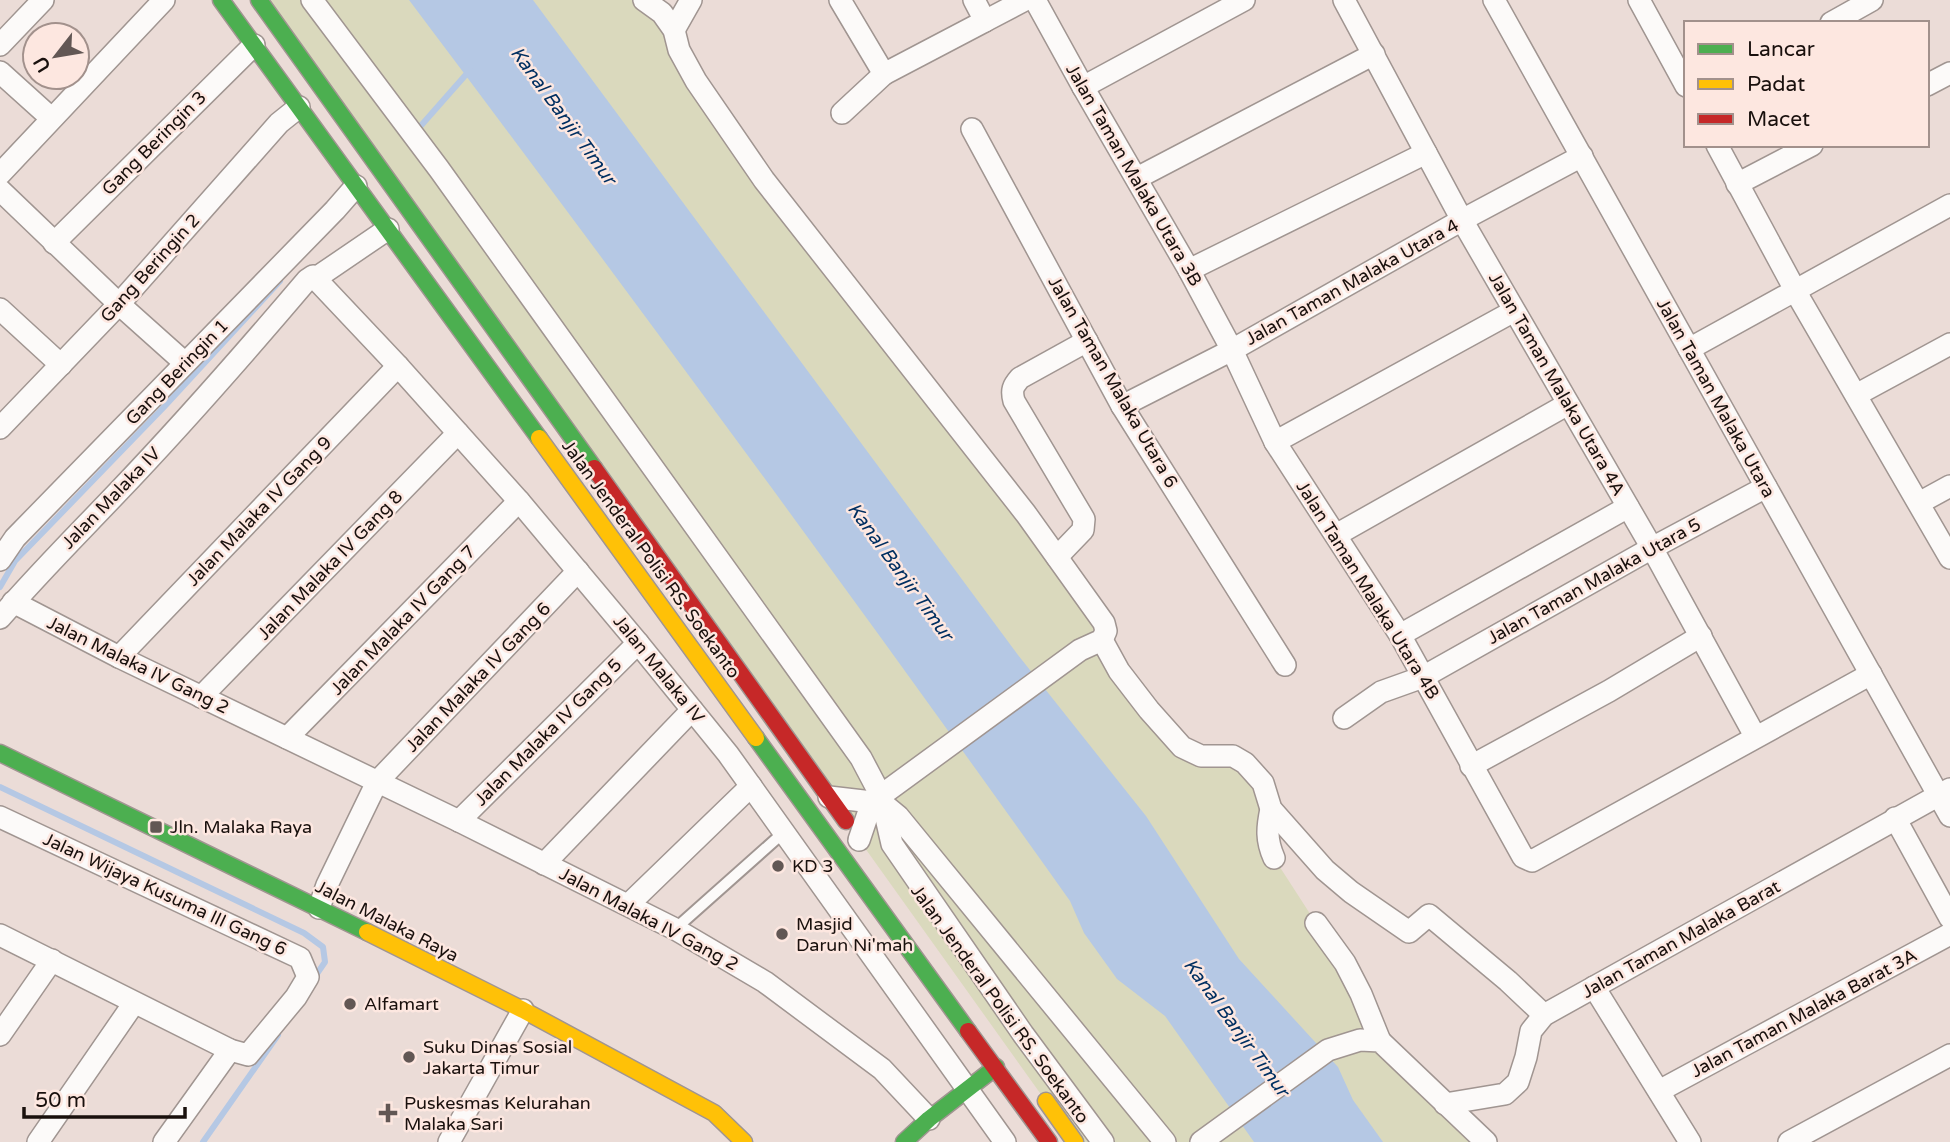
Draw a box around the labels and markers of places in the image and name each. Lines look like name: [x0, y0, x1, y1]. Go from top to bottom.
place label: Jln. Malaka Raya: [170, 816, 312, 838]
marker: Jln. Malaka Raya: [148, 819, 164, 835]
place label: KD 3: [792, 855, 834, 877]
marker: KD 3: [770, 858, 786, 874]
place label: Masjid Darun Ni'mah: [796, 913, 913, 956]
marker: Masjid Darun Ni'mah: [774, 926, 790, 942]
place label: Alfamart: [364, 993, 439, 1015]
marker: Alfamart: [342, 996, 358, 1012]
place label: Suku Dinas Sosial Jakarta Timur: [423, 1036, 572, 1079]
marker: Suku Dinas Sosial Jakarta Timur: [401, 1049, 417, 1065]
place label: Puskesmas Kelurahan Malaka Sari: [404, 1092, 591, 1135]
marker: Puskesmas Kelurahan Malaka Sari: [378, 1103, 398, 1123]

